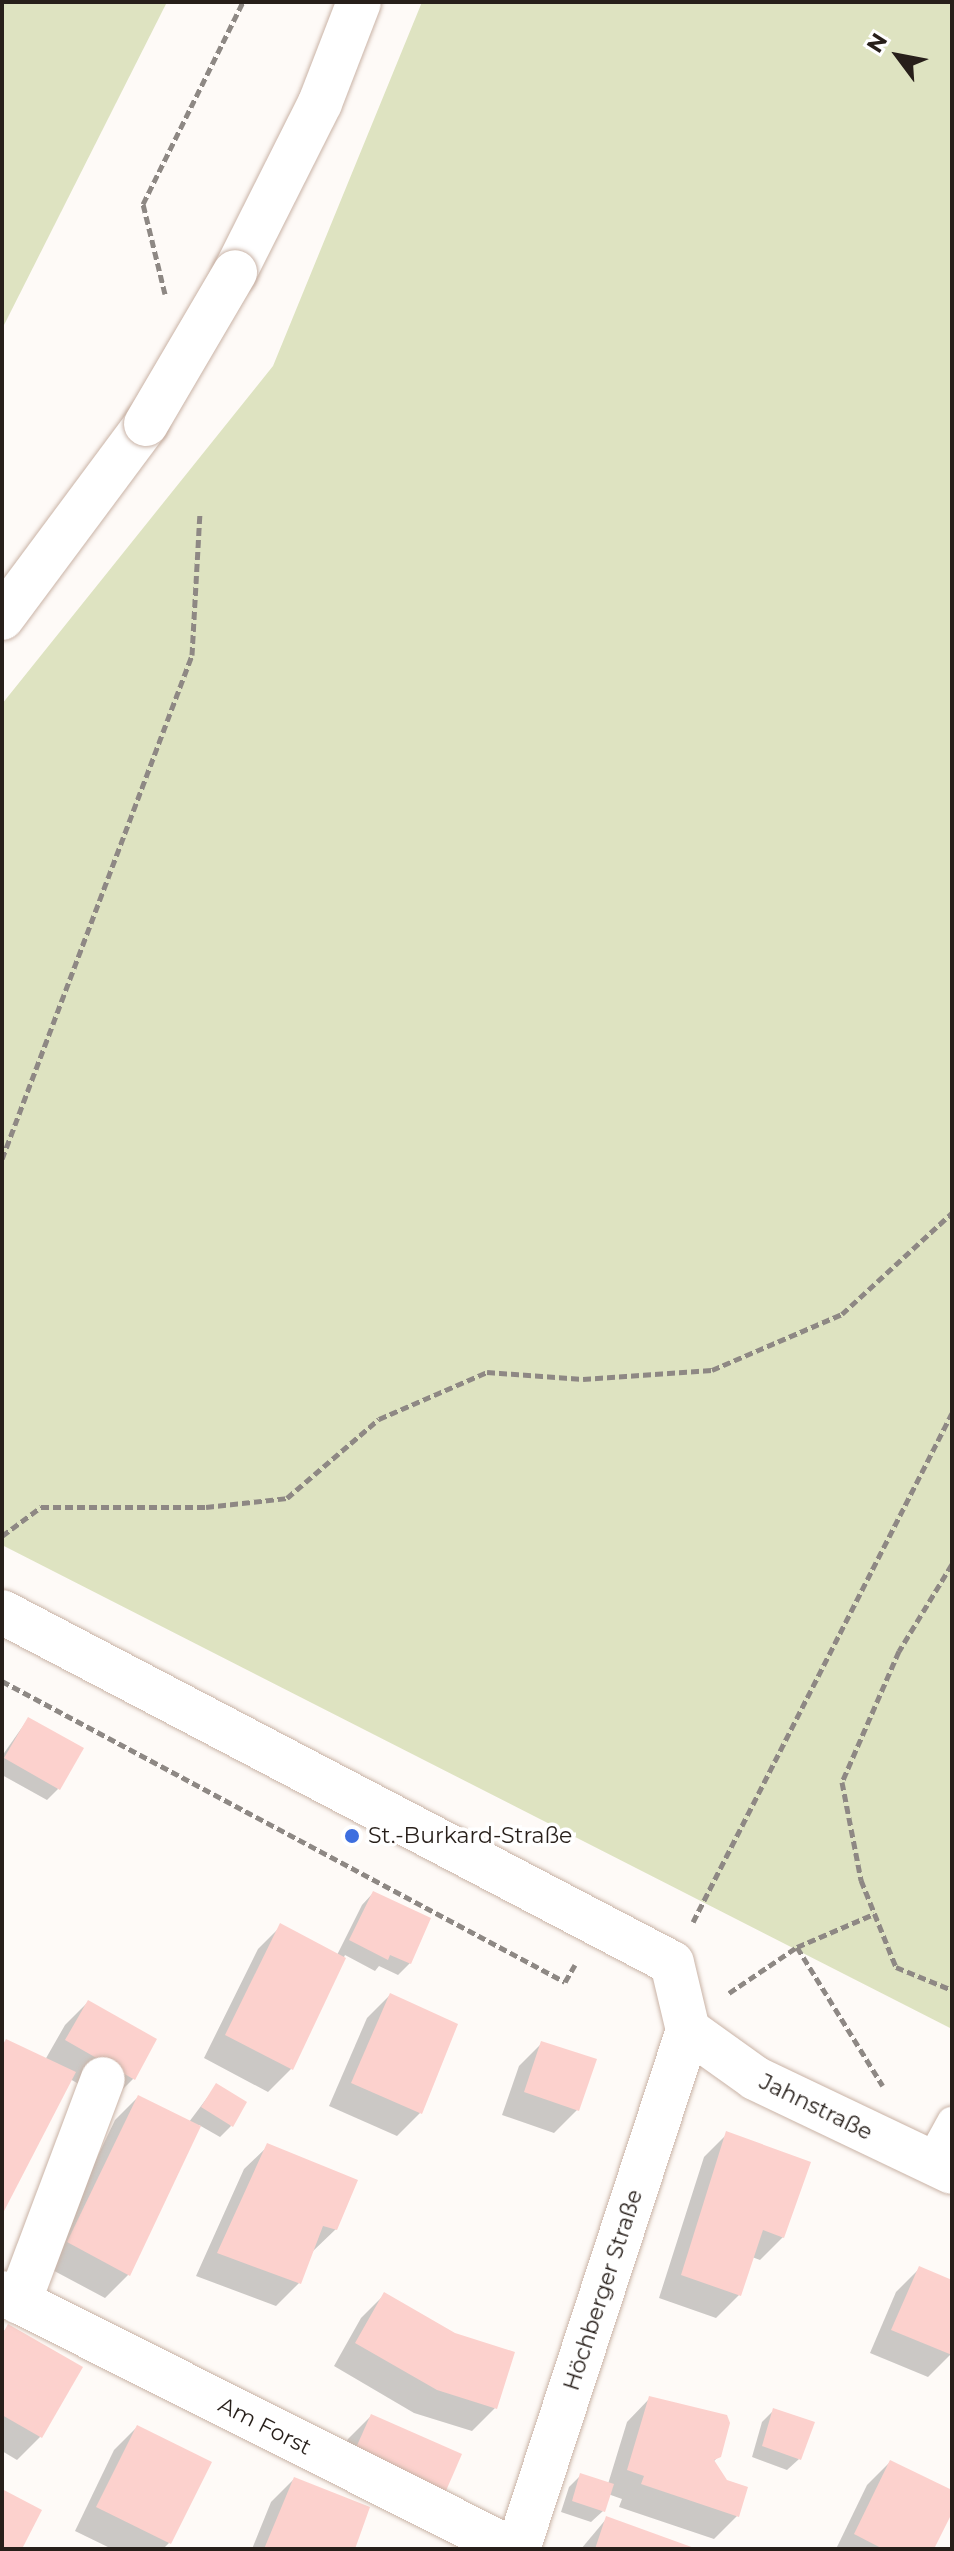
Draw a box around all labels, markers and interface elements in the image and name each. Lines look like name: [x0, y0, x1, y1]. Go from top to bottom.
north arrow: [858, 16, 938, 96]
text: N: [861, 28, 893, 58]
place label: St.-Burkard-Straße: [368, 1823, 572, 1849]
marker: St.-Burkard-Straße: [343, 1827, 361, 1845]
street label: Jahnstraße: [755, 2068, 877, 2146]
street label: Höchberger Straße: [558, 2186, 648, 2394]
street label: Am Forst: [214, 2391, 316, 2461]

